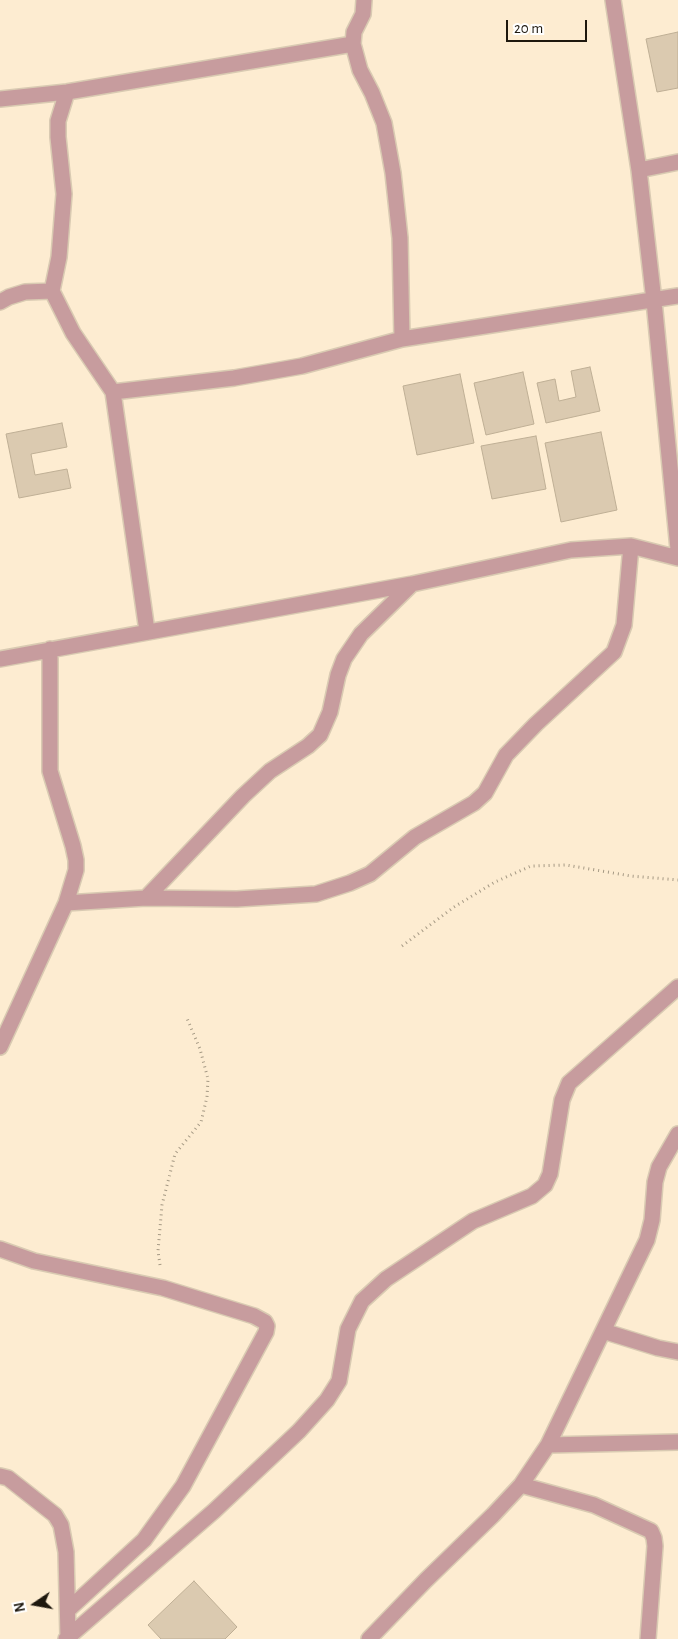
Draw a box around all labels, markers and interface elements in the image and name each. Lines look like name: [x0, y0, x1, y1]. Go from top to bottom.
scale bar: [508, 10, 589, 42]
text: 20 m: [514, 21, 543, 36]
north arrow: [10, 1579, 60, 1629]
text: N: [12, 1601, 28, 1613]

